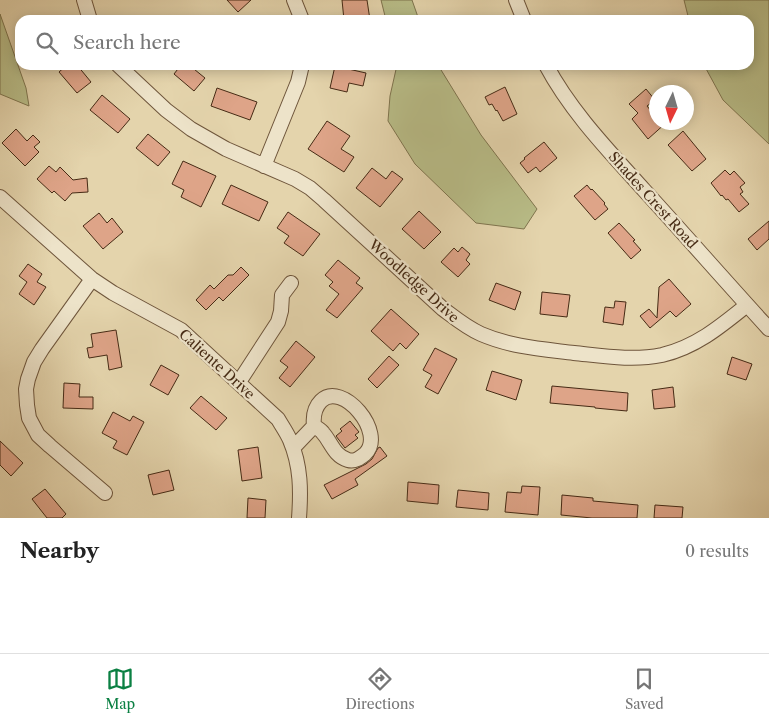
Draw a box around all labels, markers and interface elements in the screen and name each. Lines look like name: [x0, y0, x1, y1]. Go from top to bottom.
search box: [15, 15, 754, 70]
icon: search: [33, 29, 61, 57]
text: Search here: [73, 31, 181, 54]
north arrow: [649, 85, 694, 130]
street label: Shades Crest Road: [605, 148, 702, 253]
street label: Woodledge Drive: [364, 235, 463, 326]
street label: Caliente Drive: [175, 325, 259, 403]
text: Nearby: [20, 538, 99, 563]
text: 0 results: [685, 541, 749, 561]
tab: Map: [105, 665, 135, 713]
tab: Directions: [345, 665, 415, 713]
tab: Saved: [625, 665, 664, 713]

